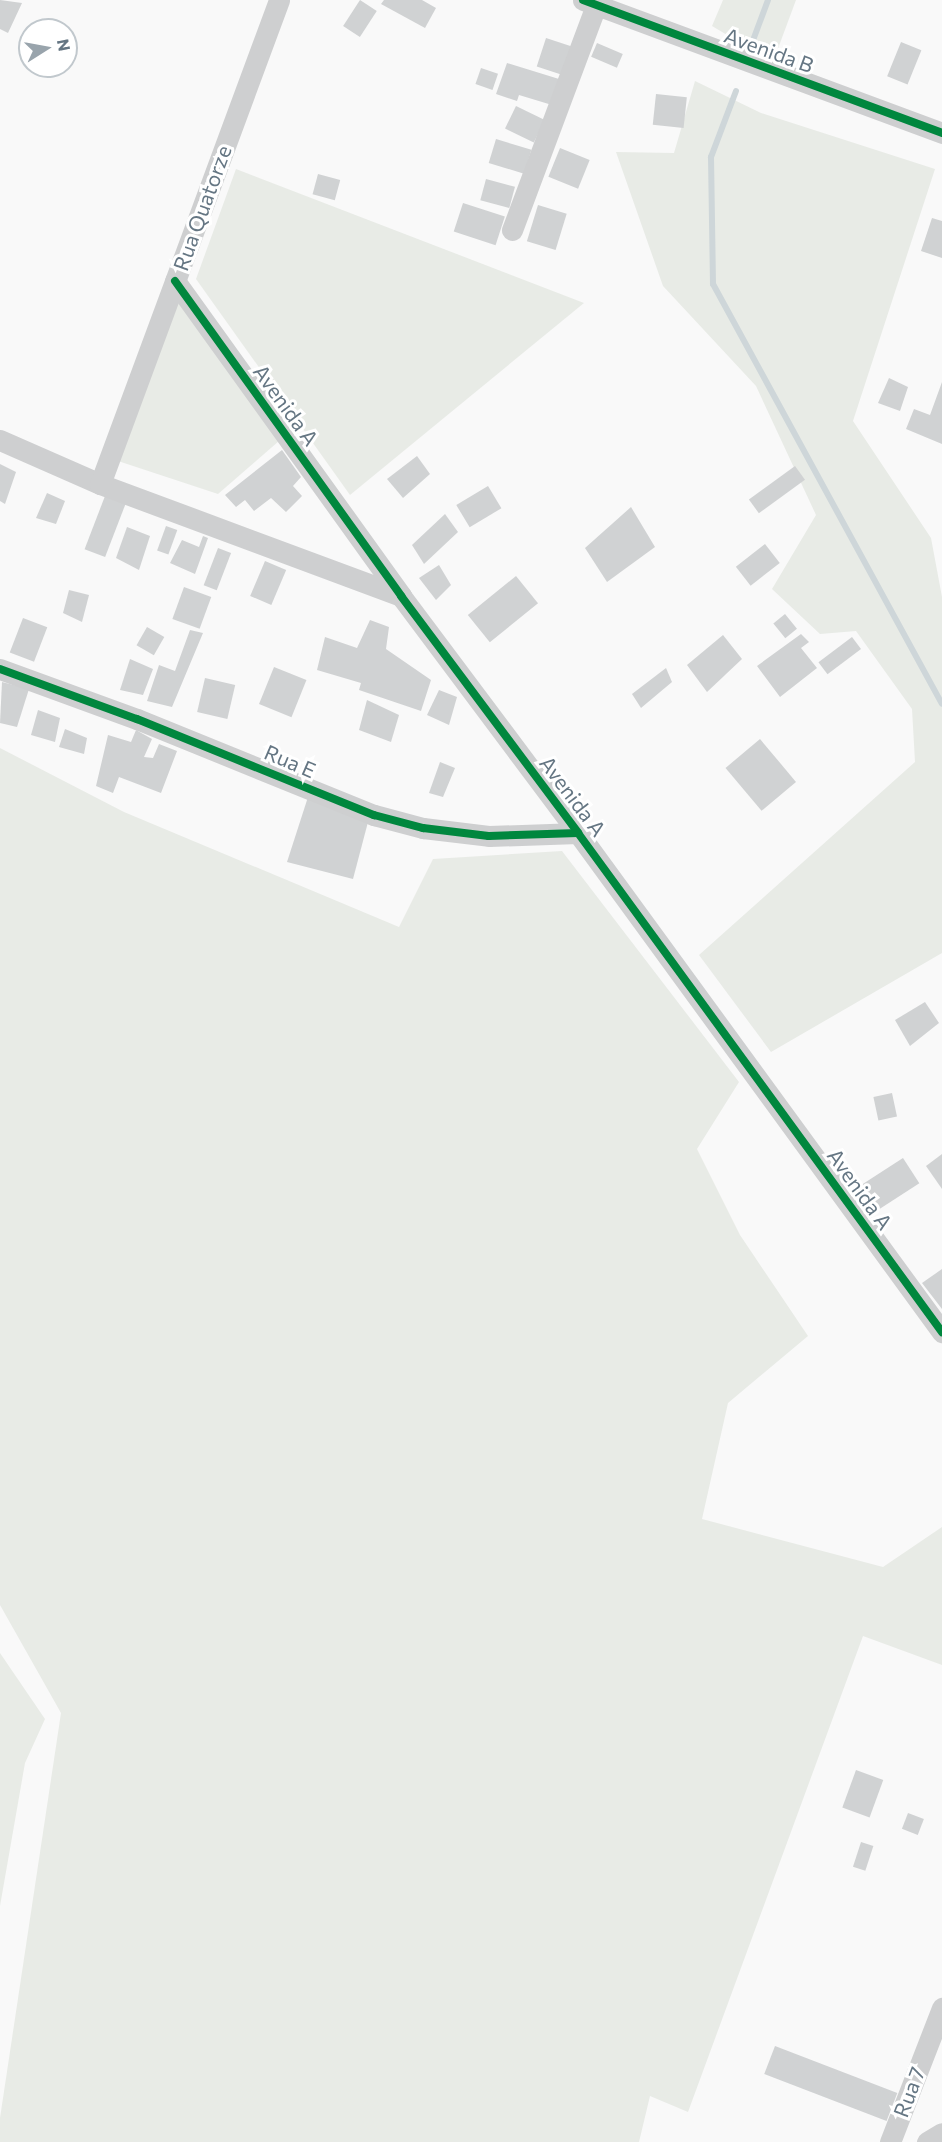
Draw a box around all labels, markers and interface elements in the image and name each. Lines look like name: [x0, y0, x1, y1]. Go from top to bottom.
north arrow: [18, 18, 78, 78]
street label: Avenida B: [721, 22, 817, 78]
text: N: [54, 37, 75, 53]
street label: Rua Quatorze: [168, 142, 236, 274]
street label: Avenida A: [248, 359, 324, 451]
street label: Rua E: [261, 739, 319, 783]
street label: Avenida A: [535, 751, 611, 841]
street label: Avenida A: [822, 1143, 898, 1235]
street label: Rua 7: [888, 2063, 930, 2121]

